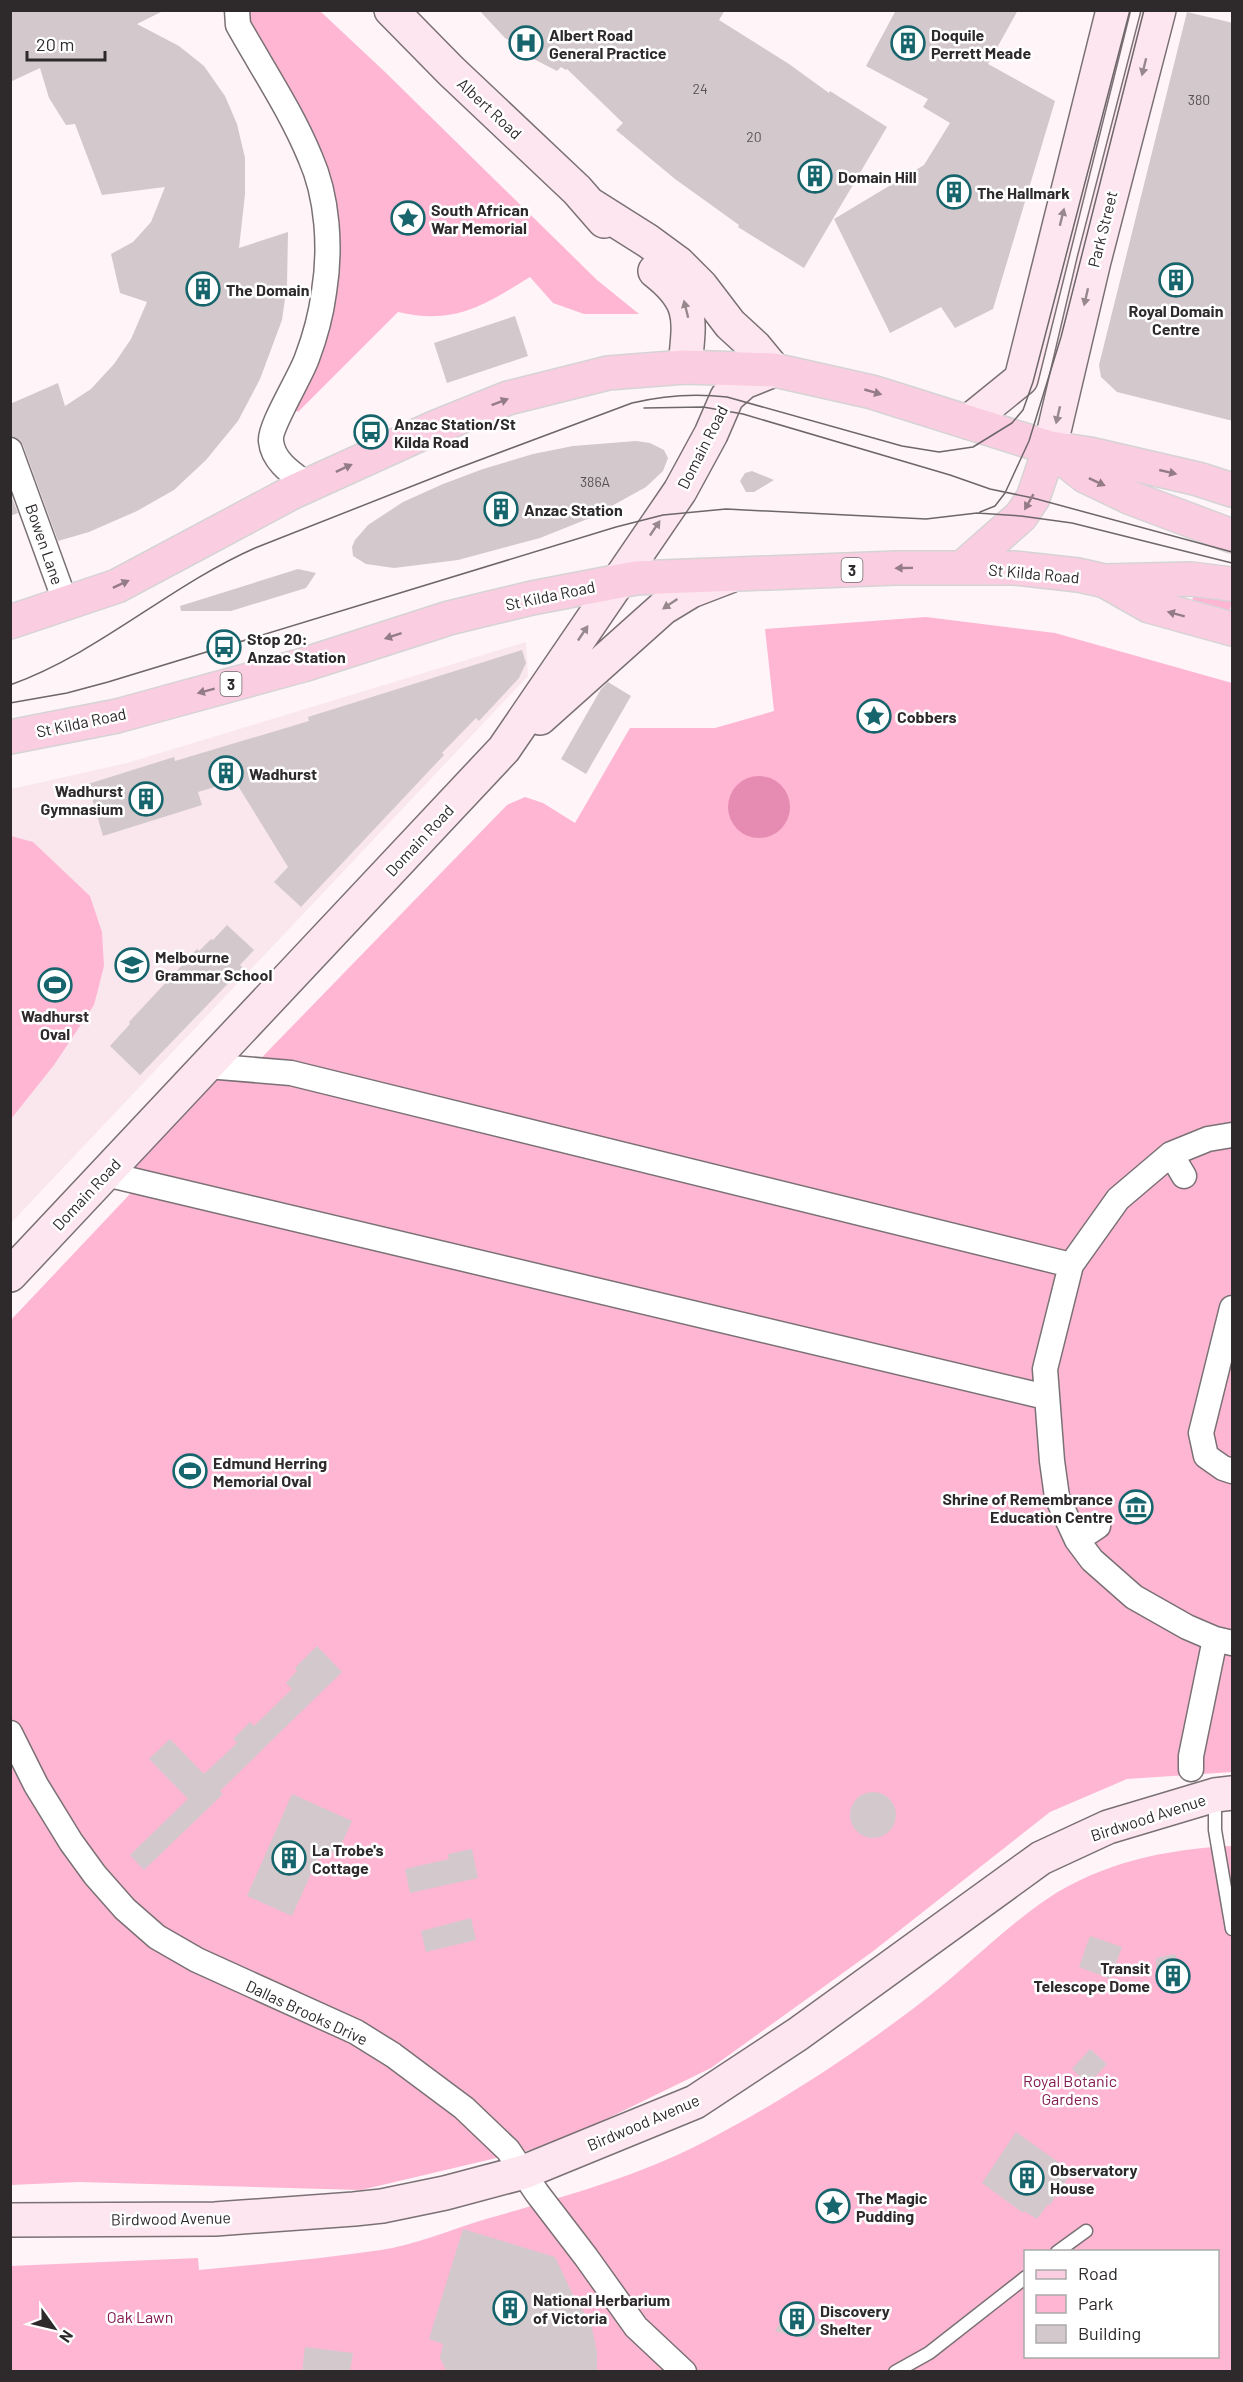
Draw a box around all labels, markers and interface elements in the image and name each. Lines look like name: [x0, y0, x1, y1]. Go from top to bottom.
scale bar: [27, 24, 105, 62]
hospital icon: Albert Road General Practice: [508, 25, 544, 61]
place label: Albert Road General Practice: [549, 25, 667, 62]
building icon: Doquile Perrett Meade: [890, 25, 926, 61]
place label: Doquile Perrett Meade: [931, 25, 1031, 62]
text: 20 m: [36, 33, 74, 55]
one-way arrow: [1139, 58, 1148, 76]
street label: Albert Road: [454, 73, 526, 143]
house number: 24: [692, 80, 708, 97]
house number: 380: [1188, 91, 1210, 108]
house number: 20: [746, 128, 762, 145]
building icon: Domain Hill: [797, 158, 833, 194]
place label: Domain Hill: [838, 167, 917, 186]
building icon: The Hallmark: [936, 174, 972, 210]
place label: The Hallmark: [977, 183, 1070, 202]
street label: Park Street: [1083, 189, 1121, 269]
place icon: South African War Memorial: [390, 200, 426, 236]
place label: South African War Memorial: [431, 200, 529, 237]
one-way arrow: [1058, 208, 1068, 227]
building icon: Royal Domain Centre: [1158, 262, 1194, 298]
building icon: The Domain: [185, 271, 221, 307]
place label: The Domain: [226, 280, 309, 299]
one-way arrow: [1080, 288, 1090, 306]
one-way arrow: [681, 300, 691, 319]
place label: Royal Domain Centre: [1129, 301, 1223, 338]
one-way arrow: [864, 388, 882, 397]
one-way arrow: [491, 397, 509, 406]
street label: Domain Road: [673, 402, 731, 492]
one-way arrow: [1052, 406, 1062, 424]
bus stop icon: Anzac Station/St Kilda Road: [353, 414, 389, 450]
place label: Anzac Station/St Kilda Road: [394, 414, 516, 451]
one-way arrow: [335, 464, 352, 473]
one-way arrow: [1159, 467, 1177, 477]
house number: 386A: [580, 473, 611, 490]
one-way arrow: [1088, 477, 1105, 486]
building icon: Anzac Station: [483, 491, 519, 527]
one-way arrow: [1024, 494, 1035, 510]
place label: Anzac Station: [524, 500, 623, 519]
street label: Bowen Lane: [22, 501, 68, 587]
one-way arrow: [649, 520, 661, 536]
road number: 3: [842, 558, 862, 582]
street label: St Kilda Road: [988, 560, 1080, 586]
one-way arrow: [894, 563, 913, 573]
street label: St Kilda Road: [503, 576, 597, 614]
one-way arrow: [112, 579, 129, 588]
one-way arrow: [662, 599, 678, 610]
one-way arrow: [1167, 608, 1185, 618]
one-way arrow: [578, 625, 589, 641]
bus stop icon: Stop 20: Anzac Station: [206, 629, 242, 665]
place label: Stop 20: Anzac Station: [247, 629, 346, 666]
one-way arrow: [384, 632, 402, 641]
road number: 3: [220, 672, 242, 696]
one-way arrow: [197, 687, 215, 697]
place icon: Cobbers: [856, 698, 892, 734]
street label: St Kilda Road: [34, 703, 128, 741]
place label: Cobbers: [897, 707, 956, 726]
building icon: Wadhurst: [208, 755, 244, 791]
place label: Wadhurst: [249, 764, 317, 783]
place label: Wadhurst Gymnasium: [40, 781, 123, 818]
building icon: Wadhurst Gymnasium: [128, 781, 164, 817]
street label: Domain Road: [381, 800, 457, 880]
school or university icon: Melbourne Grammar School: [114, 947, 150, 983]
place label: Melbourne Grammar School: [155, 947, 272, 984]
sports icon: Wadhurst Oval: [37, 967, 73, 1003]
place label: Wadhurst Oval: [21, 1006, 89, 1043]
street label: Domain Road: [48, 1154, 124, 1234]
sports icon: Edmund Herring Memorial Oval: [172, 1453, 208, 1489]
place label: Edmund Herring Memorial Oval: [213, 1453, 327, 1490]
place label: Shrine of Remembrance Education Centre: [942, 1489, 1113, 1526]
museum icon: Shrine of Remembrance Education Centre: [1118, 1489, 1154, 1525]
street label: Birdwood Avenue: [1088, 1789, 1208, 1845]
building icon: La Trobe's Cottage: [271, 1840, 307, 1876]
place label: La Trobe's Cottage: [312, 1840, 384, 1877]
place label: Transit Telescope Dome: [1033, 1958, 1150, 1995]
building icon: Transit Telescope Dome: [1155, 1958, 1191, 1994]
street label: Dallas Brooks Drive: [243, 1975, 371, 2049]
park label: Royal Botanic Gardens: [1023, 2071, 1117, 2108]
street label: Birdwood Avenue: [584, 2090, 702, 2154]
building icon: Observatory House: [1009, 2160, 1045, 2196]
place label: Observatory House: [1050, 2160, 1137, 2197]
place icon: The Magic Pudding: [815, 2188, 851, 2224]
place label: The Magic Pudding: [856, 2188, 928, 2225]
street label: Birdwood Avenue: [111, 2207, 231, 2229]
legend: [1024, 2250, 1219, 2358]
text: Road: [1078, 2262, 1118, 2284]
building icon: National Herbarium of Victoria: [492, 2290, 528, 2326]
place label: National Herbarium of Victoria: [533, 2290, 670, 2327]
text: Park: [1078, 2292, 1113, 2314]
north arrow: [24, 2298, 84, 2358]
building icon: Discovery Shelter: [779, 2301, 815, 2337]
place label: Discovery Shelter: [820, 2301, 890, 2338]
park label: Oak Lawn: [107, 2307, 173, 2326]
text: Building: [1078, 2322, 1141, 2344]
text: N: [56, 2327, 78, 2346]

